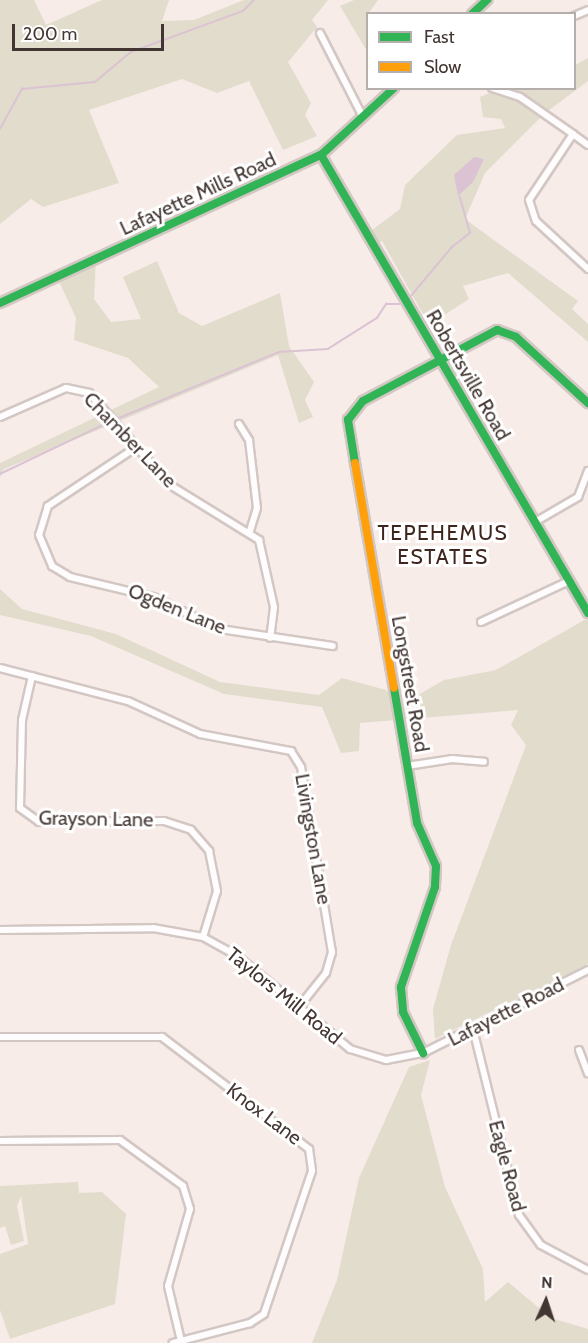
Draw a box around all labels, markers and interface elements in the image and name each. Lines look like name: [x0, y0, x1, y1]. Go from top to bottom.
scale bar: [15, 12, 166, 50]
legend: [366, 12, 576, 90]
text: 200 m: [23, 23, 77, 45]
text: Fast: [424, 26, 455, 48]
text: Slow: [424, 56, 461, 78]
street label: Lafayette Mills Road: [116, 147, 280, 241]
street label: Robertsville Road: [421, 305, 515, 445]
street label: Chamber Lane: [78, 387, 182, 493]
district label: TEPEHEMUS ESTATES: [378, 520, 508, 570]
street label: Ogden Lane: [125, 579, 229, 639]
street label: Longstreet Road: [386, 614, 434, 754]
street label: Livingston Lane: [290, 772, 336, 906]
street label: Grayson Lane: [38, 806, 154, 832]
street label: Taylors Mill Road: [222, 942, 346, 1050]
street label: Lafayette Road: [444, 973, 568, 1051]
street label: Knox Lane: [222, 1078, 306, 1150]
street label: Eagle Road: [483, 1118, 531, 1214]
north arrow: [516, 1271, 576, 1331]
text: N: [541, 1273, 553, 1292]

